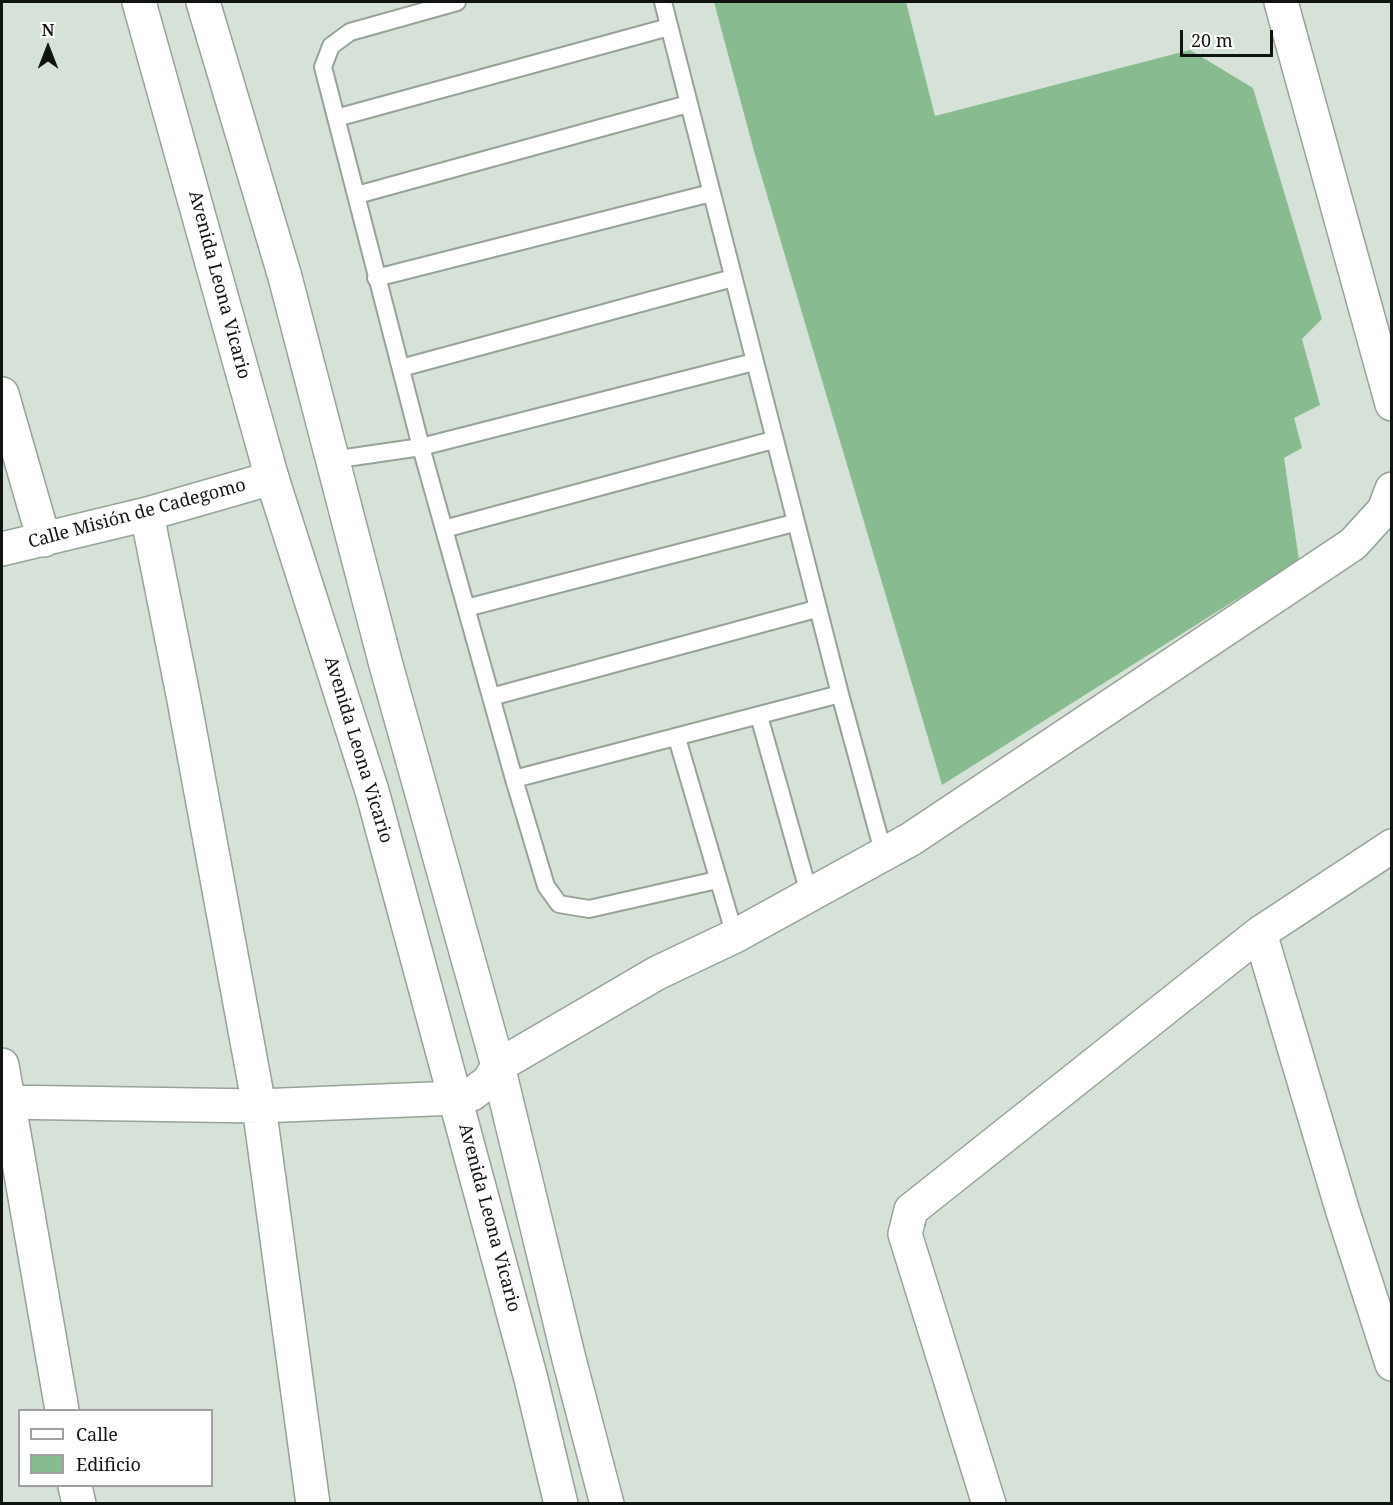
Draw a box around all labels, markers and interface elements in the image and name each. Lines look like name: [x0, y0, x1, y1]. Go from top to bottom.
north arrow: [18, 18, 78, 78]
scale bar: [1183, 18, 1276, 56]
text: N: [42, 19, 54, 41]
text: 20 m: [1191, 28, 1233, 52]
street label: Avenida Leona Vicario: [183, 188, 255, 382]
street label: Calle Misión de Cadegomo: [26, 475, 248, 553]
street label: Avenida Leona Vicario: [319, 654, 397, 846]
street label: Avenida Leona Vicario: [453, 1121, 525, 1315]
legend: [18, 1409, 213, 1487]
text: Calle: [76, 1422, 118, 1446]
text: Edificio: [76, 1452, 141, 1476]

